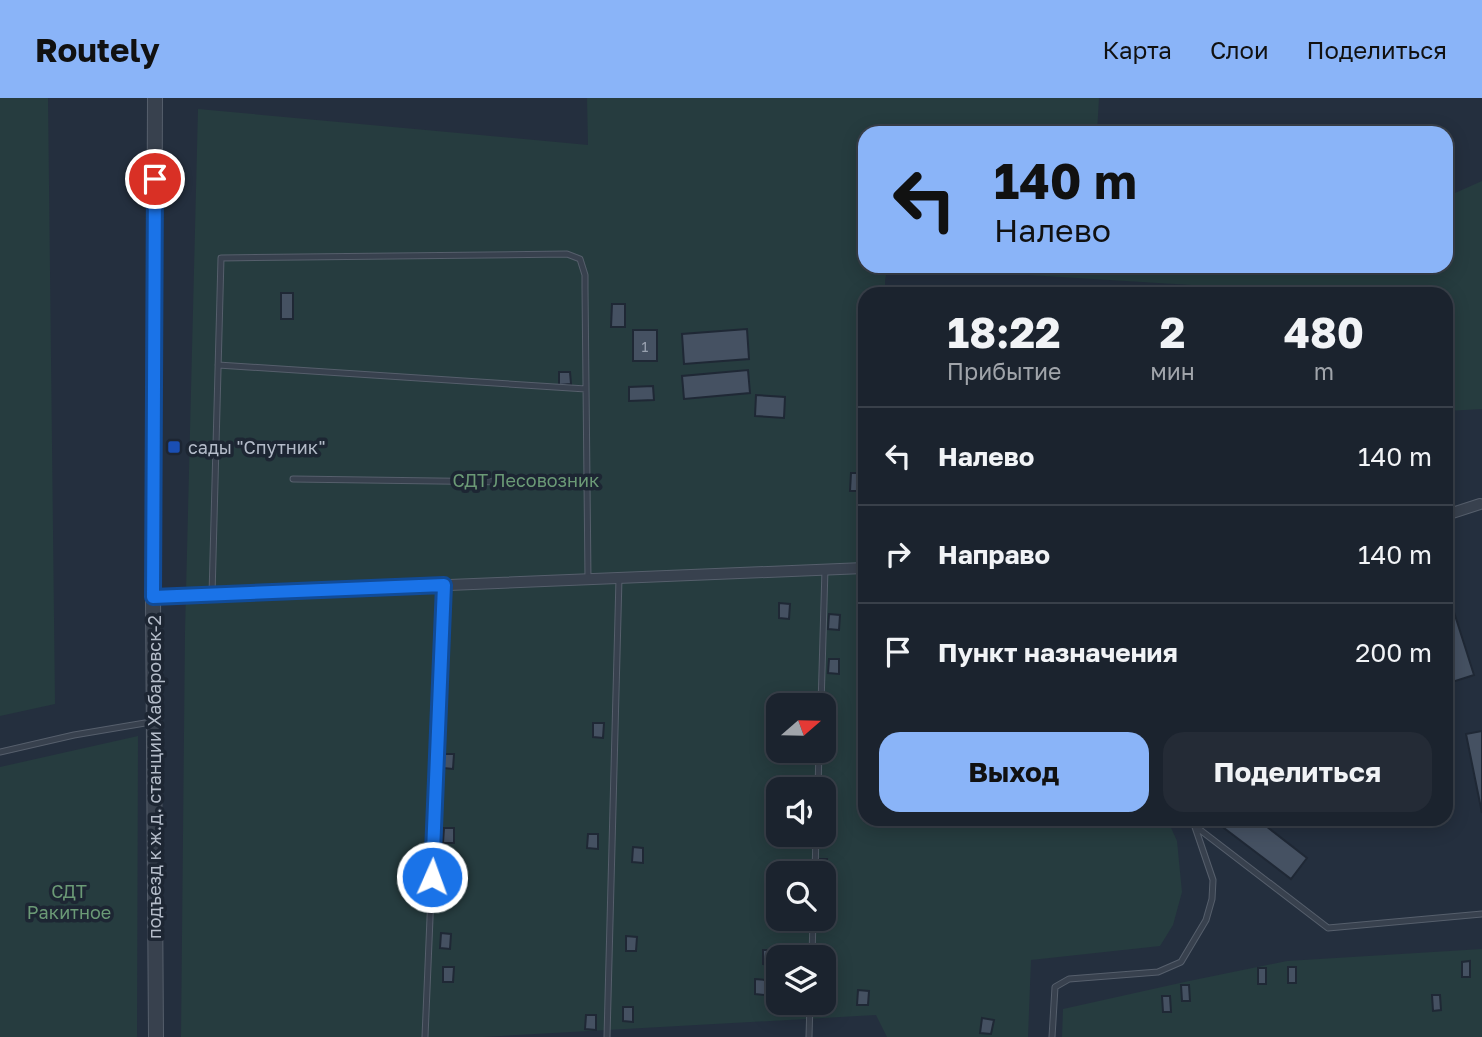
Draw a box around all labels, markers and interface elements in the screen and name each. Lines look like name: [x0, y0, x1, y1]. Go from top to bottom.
text: Routely: [35, 30, 160, 69]
text: Карта: [1102, 35, 1172, 64]
text: Слои: [1210, 35, 1269, 64]
text: Поделиться: [1307, 35, 1447, 64]
pin: [125, 149, 185, 209]
text: 140 m: [994, 151, 1137, 210]
icon: left: [879, 154, 970, 245]
icon: arrive: [136, 160, 174, 198]
text: Налево: [994, 211, 1111, 249]
text: 18:22: [948, 307, 1061, 357]
text: 2: [1160, 307, 1185, 357]
text: 480: [1284, 307, 1364, 357]
house number: 1: [642, 338, 649, 355]
text: Прибытие: [947, 357, 1061, 385]
text: мин: [1150, 357, 1195, 385]
text: m: [1314, 357, 1334, 385]
place label: сады "Спутник": [188, 436, 326, 458]
icon: left: [879, 437, 917, 475]
marker: сады "Спутник": [166, 439, 182, 455]
text: Налево: [938, 441, 1034, 472]
text: 140 m: [1358, 441, 1432, 472]
park label: СДТ Лесовозник: [453, 469, 599, 491]
icon: right: [879, 535, 917, 573]
text: Направо: [938, 539, 1050, 570]
text: 140 m: [1358, 539, 1432, 570]
street label: подъезд к ж.д. станции Хабаровск-2: [143, 615, 165, 939]
icon: arrive: [879, 633, 917, 671]
text: Пункт назначения: [938, 637, 1178, 668]
text: 200 m: [1355, 637, 1432, 668]
north arrow: [766, 693, 836, 763]
map controls: [766, 693, 836, 1015]
button: Выход: [879, 732, 1149, 812]
button: Поделиться: [1163, 732, 1432, 812]
button: sound: [766, 777, 836, 847]
position arrow: [395, 840, 469, 914]
button: search: [766, 861, 836, 931]
park label: СДТ Ракитное: [27, 880, 111, 923]
button: layers: [766, 945, 836, 1015]

